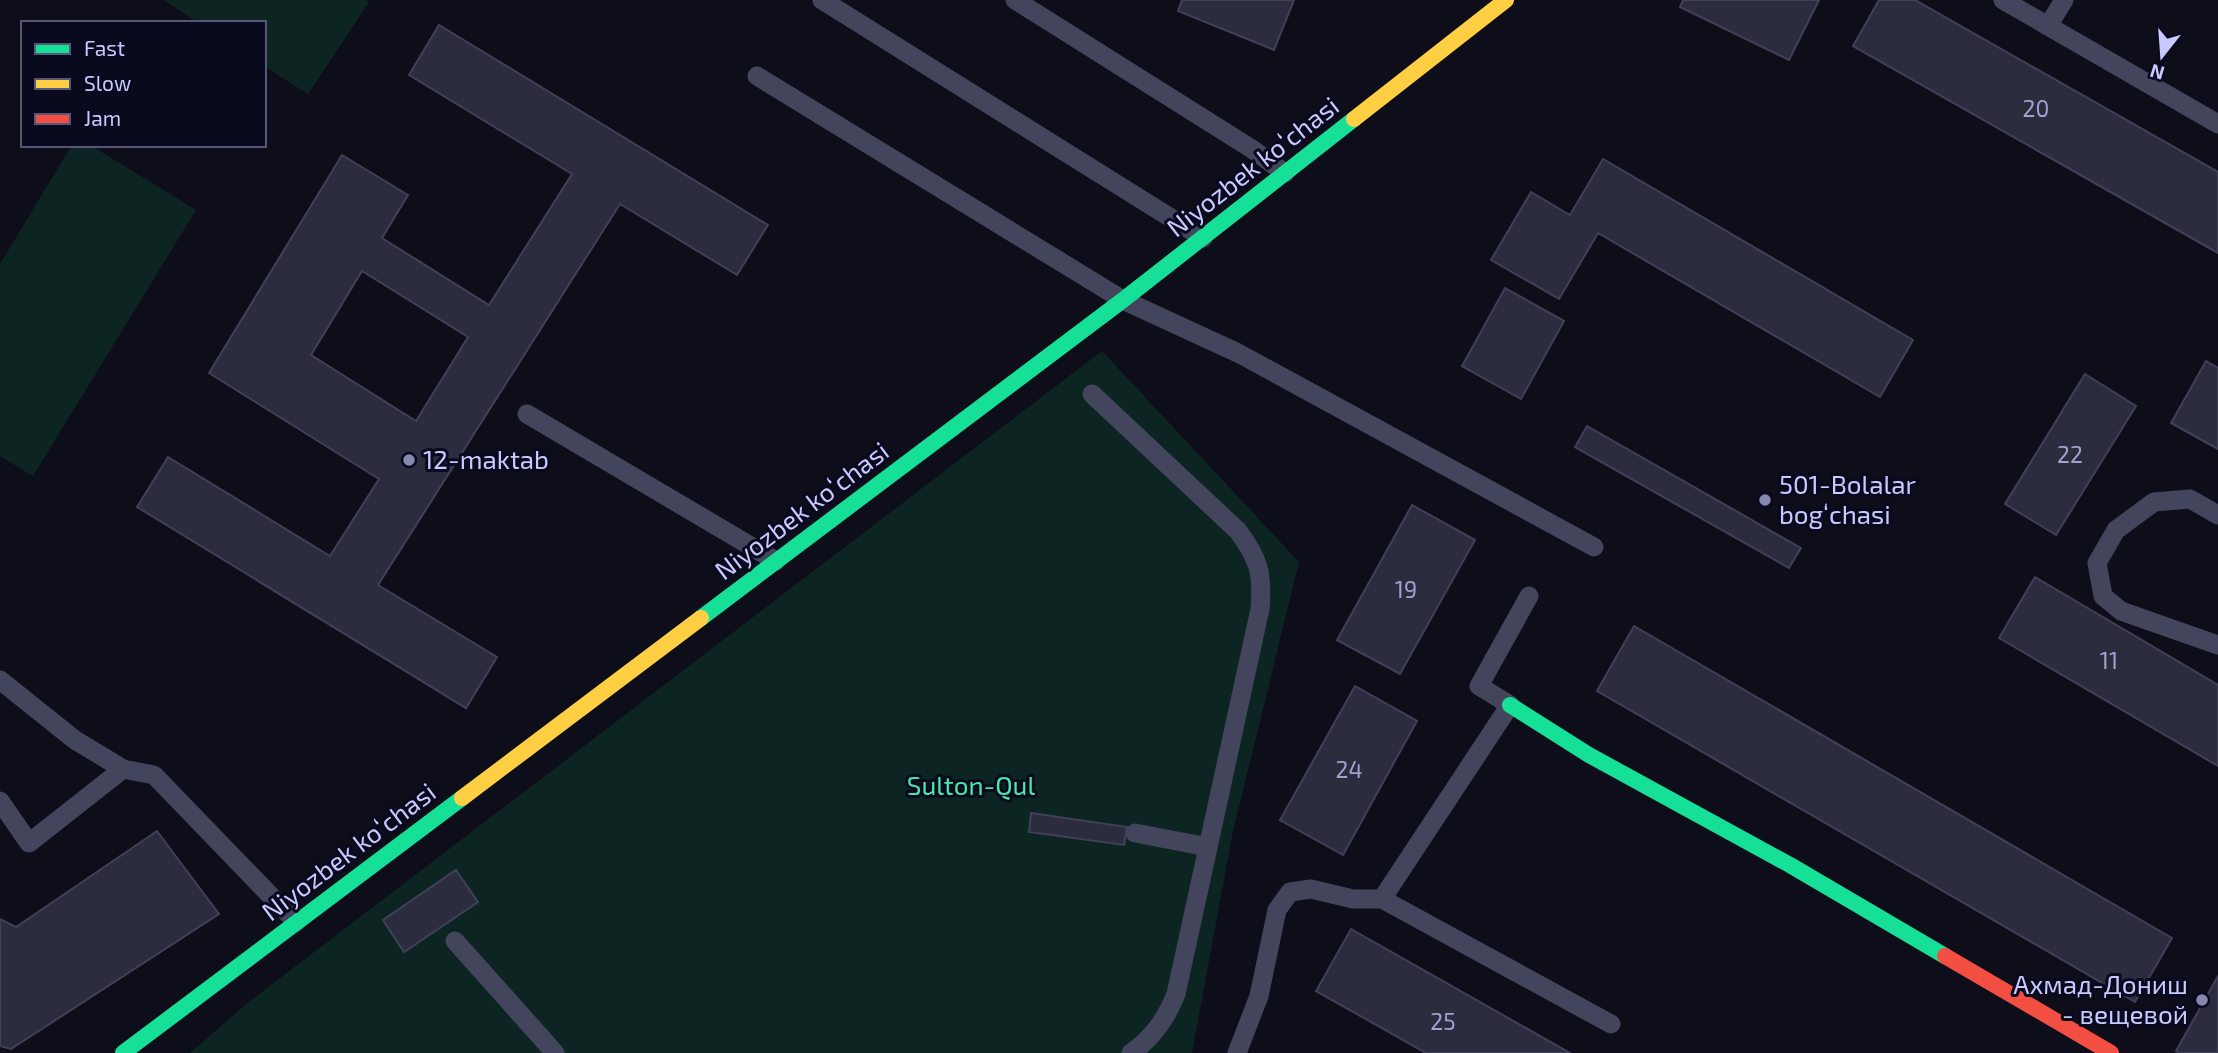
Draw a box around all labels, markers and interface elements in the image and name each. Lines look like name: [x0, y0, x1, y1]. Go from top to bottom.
legend: [21, 21, 266, 147]
north arrow: [2127, 21, 2197, 91]
text: Fast: [84, 35, 125, 60]
text: N: [2147, 60, 2167, 86]
text: Slow: [84, 70, 131, 95]
street label: Niyozbek koʻchasi: [1160, 89, 1344, 242]
house number: 20: [2023, 94, 2049, 122]
text: Jam: [84, 105, 121, 130]
street label: Niyozbek koʻchasi: [708, 434, 894, 585]
house number: 22: [2057, 440, 2083, 468]
place label: 12-maktab: [423, 443, 549, 474]
marker: 12-maktab: [401, 452, 417, 468]
place label: 501-Bolalar bogʻchasi: [1779, 468, 1916, 529]
marker: 501-Bolalar bogʻchasi: [1757, 492, 1773, 508]
house number: 19: [1395, 575, 1417, 603]
house number: 11: [2100, 646, 2118, 674]
house number: 24: [1335, 755, 1363, 783]
park label: Sulton-Qul: [907, 769, 1035, 800]
street label: Niyozbek koʻchasi: [255, 775, 441, 926]
place label: Ахмад-Дониш - вещевой: [2013, 968, 2188, 1029]
marker: Ахмад-Дониш - вещевой: [2194, 992, 2210, 1008]
house number: 25: [1430, 1007, 1456, 1035]

